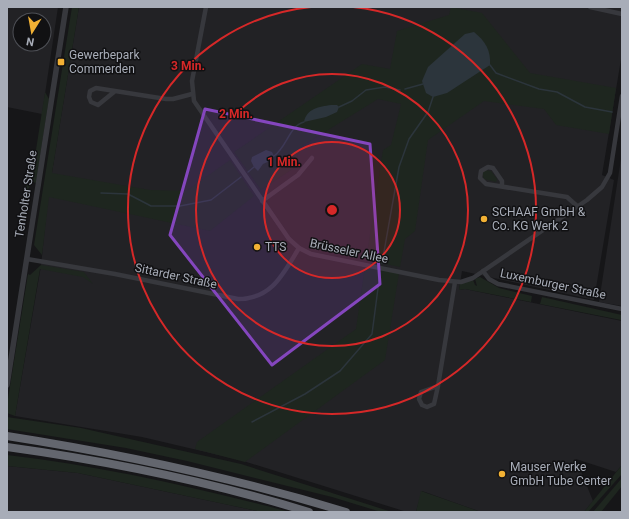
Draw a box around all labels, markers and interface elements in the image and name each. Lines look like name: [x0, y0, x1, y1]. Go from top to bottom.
north arrow: [12, 12, 52, 52]
text: N: [25, 34, 35, 48]
place label: Gewerbepark Commerden: [69, 48, 140, 76]
marker: Gewerbepark Commerden: [56, 57, 66, 67]
text: 3 Min.: [171, 59, 205, 73]
text: 2 Min.: [219, 107, 253, 121]
street label: Tenholter Straße: [12, 149, 40, 239]
text: 1 Min.: [267, 155, 301, 169]
centre of rings: [325, 203, 339, 217]
place label: SCHAAF GmbH & Co. KG Werk 2: [492, 205, 586, 233]
marker: SCHAAF GmbH & Co. KG Werk 2: [479, 214, 489, 224]
street label: Brüsseler Allee: [309, 236, 389, 266]
place label: TTS: [265, 240, 286, 254]
marker: TTS: [252, 242, 262, 252]
street label: Sittarder Straße: [134, 260, 218, 292]
street label: Luxemburger Straße: [499, 266, 607, 302]
place label: Mauser Werke GmbH Tube Center: [510, 460, 611, 488]
marker: Mauser Werke GmbH Tube Center: [497, 469, 507, 479]

